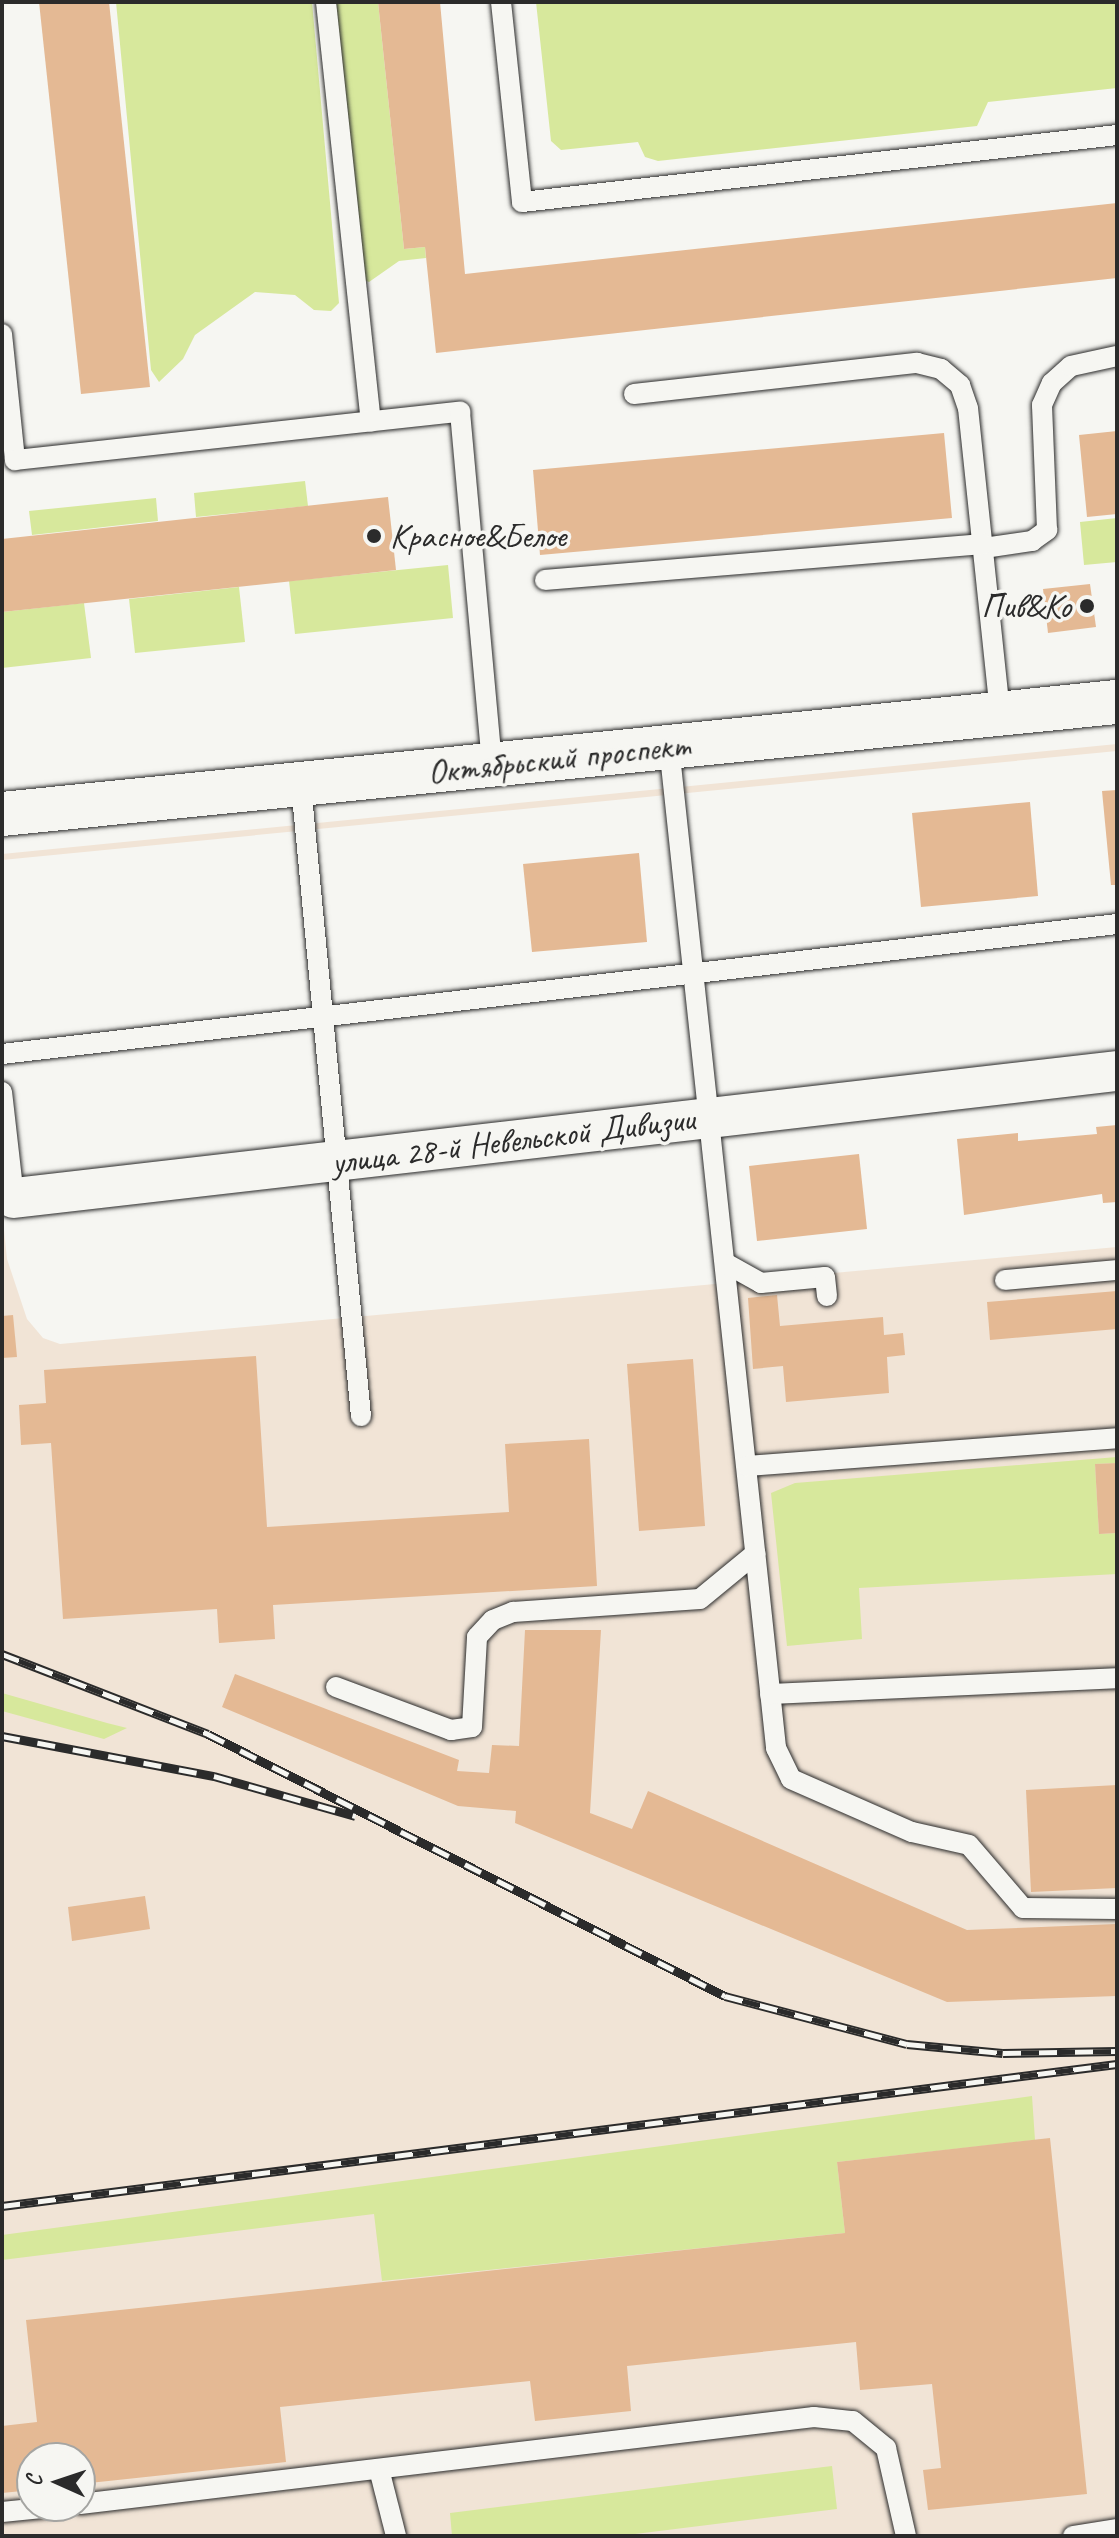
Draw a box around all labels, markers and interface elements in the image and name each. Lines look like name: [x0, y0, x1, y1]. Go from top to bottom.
place label: Красное&Белое: [390, 516, 566, 556]
marker: Красное&Белое: [365, 527, 383, 545]
place label: Пив&Ко: [981, 586, 1071, 626]
marker: Пив&Ко: [1078, 597, 1096, 615]
street label: Октябрьский проспект: [426, 724, 692, 792]
street label: улица 28-й Невельской Дивизии: [329, 1097, 697, 1183]
north arrow: [16, 2442, 96, 2522]
text: С: [20, 2475, 48, 2487]

